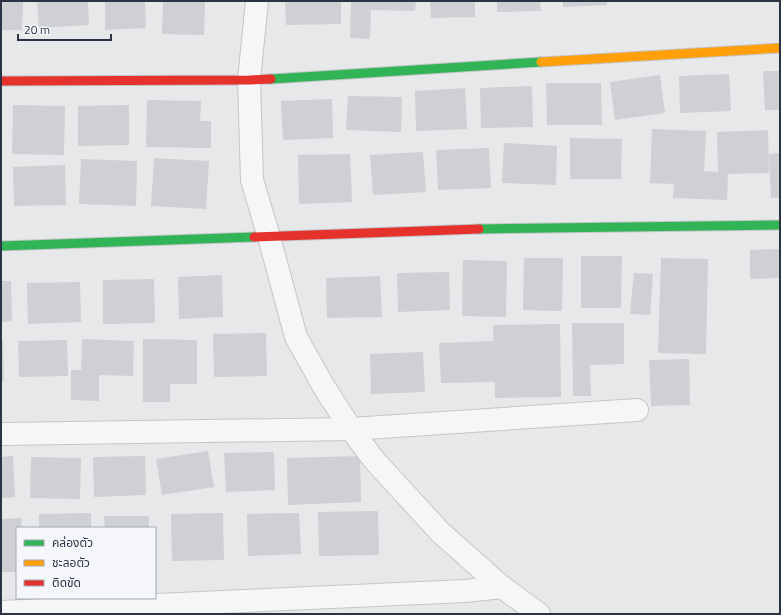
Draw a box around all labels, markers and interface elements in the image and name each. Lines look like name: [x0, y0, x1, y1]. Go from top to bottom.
scale bar: [18, 16, 111, 42]
text: 20 m: [24, 20, 50, 39]
legend: [16, 527, 156, 599]
text: คล่องตัว: [52, 533, 93, 552]
text: ชะลอตัว: [52, 553, 90, 572]
text: ติดขัด: [52, 573, 81, 592]

